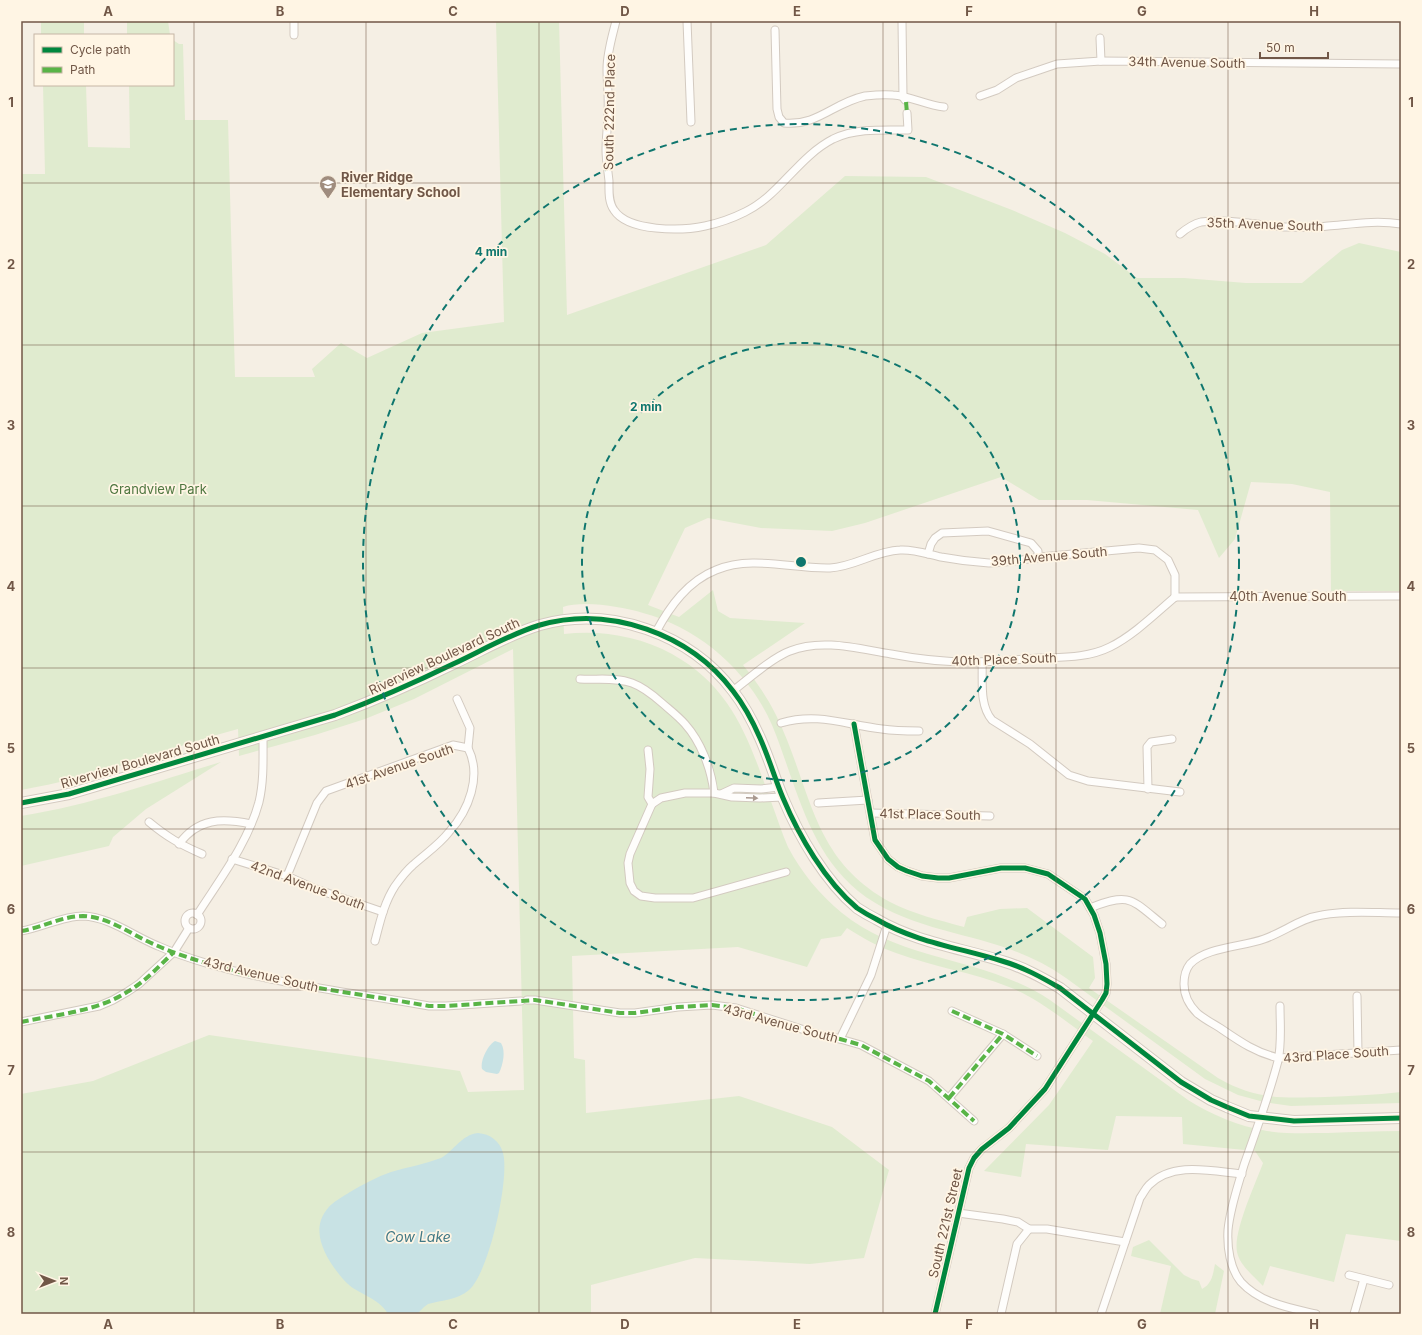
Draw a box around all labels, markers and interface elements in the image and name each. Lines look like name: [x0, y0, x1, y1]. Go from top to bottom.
text: A: [103, 3, 113, 19]
text: B: [276, 3, 285, 19]
text: C: [448, 3, 458, 19]
text: D: [620, 3, 630, 19]
text: E: [793, 3, 801, 19]
text: F: [965, 3, 973, 19]
text: G: [1137, 3, 1147, 19]
text: H: [1309, 3, 1319, 19]
legend: [34, 34, 174, 86]
scale bar: [1260, 34, 1328, 60]
text: 50 m: [1266, 40, 1295, 55]
text: Cycle path: [70, 42, 131, 57]
street label: 34th Avenue South: [1128, 53, 1246, 71]
street label: South 222nd Place: [600, 54, 618, 170]
text: Path: [70, 62, 95, 77]
text: 1: [8, 94, 14, 110]
text: 1: [1408, 94, 1414, 110]
place label: River Ridge Elementary School: [341, 169, 460, 200]
school or university icon: River Ridge Elementary School: [318, 174, 338, 199]
street label: 35th Avenue South: [1206, 214, 1324, 234]
text: 4 min: [475, 244, 507, 259]
text: 2: [7, 256, 15, 272]
text: 2: [1407, 256, 1415, 272]
text: 2 min: [630, 399, 662, 414]
text: 3: [7, 417, 15, 433]
text: 3: [1407, 417, 1415, 433]
park label: Grandview Park: [109, 481, 207, 497]
street label: 39th Avenue South: [990, 543, 1108, 569]
centre of rings: [794, 555, 808, 569]
text: 4: [7, 578, 16, 594]
text: 4: [1407, 578, 1416, 594]
street label: 40th Avenue South: [1229, 588, 1347, 604]
street label: Riverview Boulevard South: [366, 614, 522, 698]
street label: 40th Place South: [951, 649, 1057, 669]
street label: Riverview Boulevard South: [59, 731, 221, 791]
text: 5: [7, 740, 15, 756]
street label: 41st Avenue South: [343, 740, 455, 792]
text: 5: [1407, 740, 1415, 756]
one-way arrow: [746, 795, 759, 801]
street label: 41st Place South: [879, 805, 981, 823]
street label: 42nd Avenue South: [249, 857, 367, 913]
text: 6: [7, 901, 15, 917]
text: 6: [1407, 901, 1415, 917]
street label: 43rd Avenue South: [202, 953, 320, 995]
street label: 43rd Avenue South: [722, 1000, 840, 1046]
street label: 43rd Place South: [1283, 1042, 1389, 1066]
text: 7: [7, 1062, 15, 1078]
text: 7: [1407, 1062, 1415, 1078]
street label: South 221st Street: [925, 1167, 965, 1279]
text: 8: [7, 1224, 15, 1240]
text: 8: [1407, 1224, 1415, 1240]
water label: Cow Lake: [385, 1228, 451, 1245]
north arrow: [34, 1261, 74, 1301]
text: N: [57, 1277, 71, 1285]
text: A: [103, 1316, 113, 1332]
text: B: [276, 1316, 285, 1332]
text: C: [448, 1316, 458, 1332]
text: D: [620, 1316, 630, 1332]
text: E: [793, 1316, 801, 1332]
text: F: [965, 1316, 973, 1332]
text: G: [1137, 1316, 1147, 1332]
text: H: [1309, 1316, 1319, 1332]

